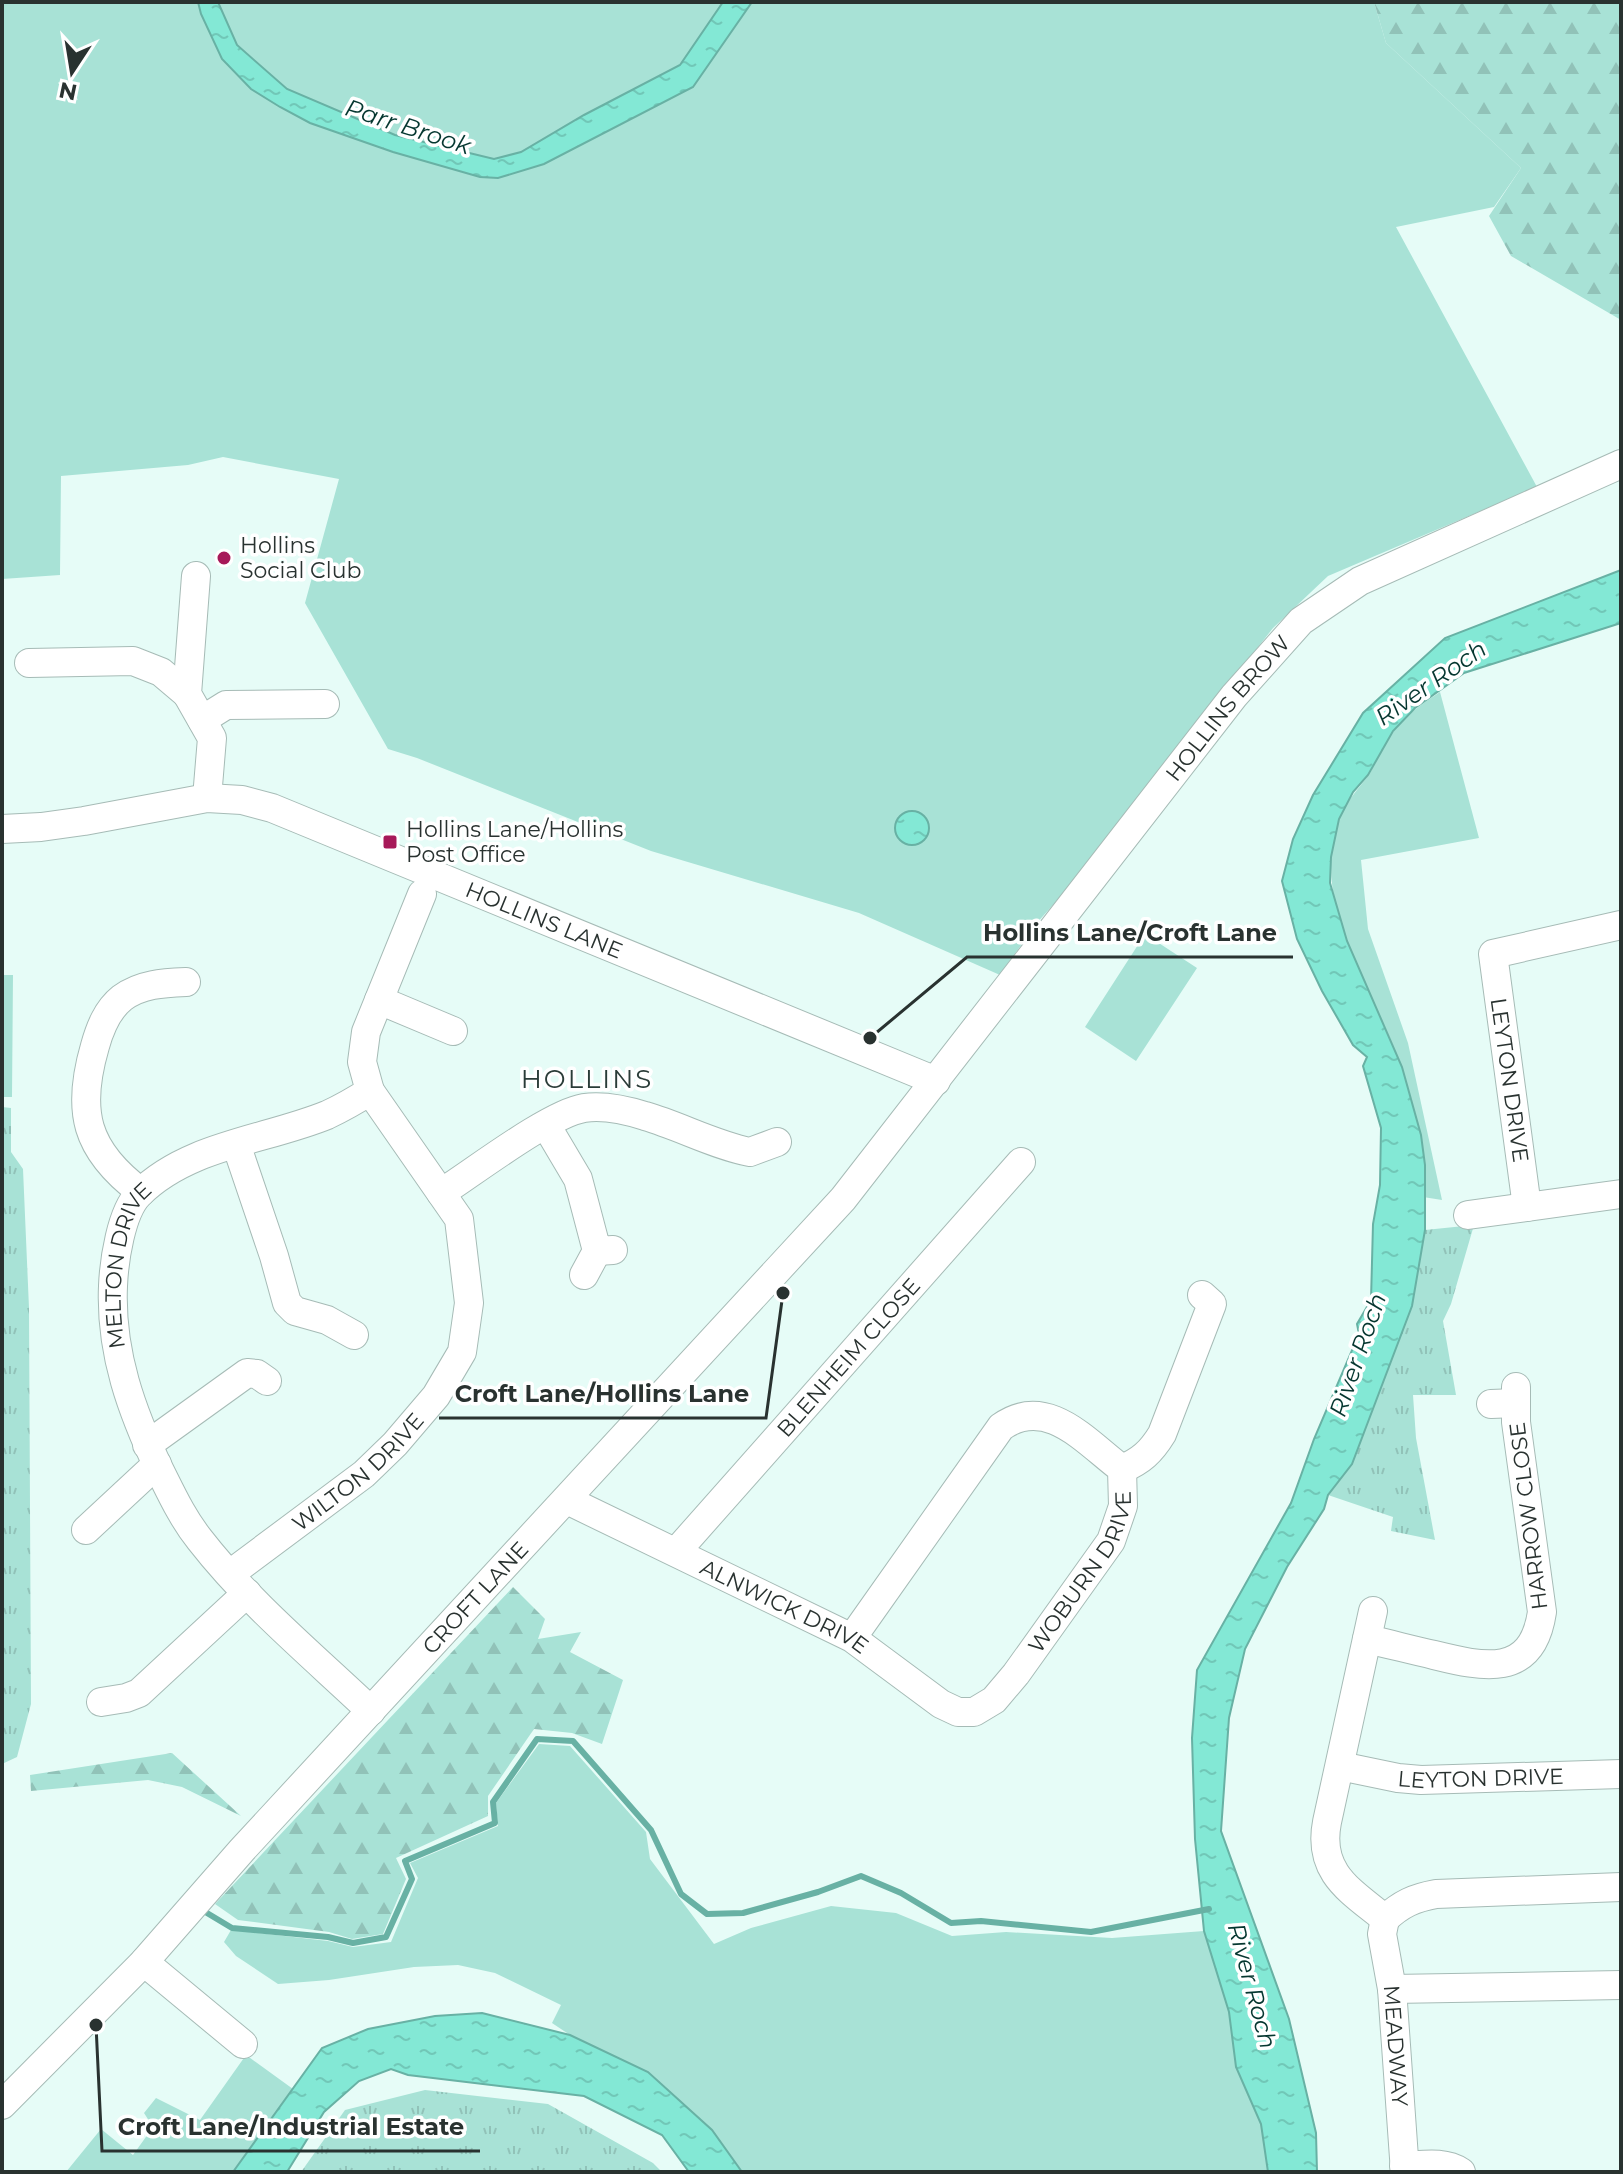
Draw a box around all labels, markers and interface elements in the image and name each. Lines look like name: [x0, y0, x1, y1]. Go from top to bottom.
north arrow: [32, 32, 112, 112]
text: N: [56, 76, 79, 106]
water label: Parr Brook: [342, 93, 476, 161]
place label: Hollins Social Club: [240, 532, 361, 584]
marker: Hollins Social Club: [215, 549, 233, 567]
street label: HOLLINS BROW: [1160, 630, 1296, 787]
water label: River Roch: [1370, 634, 1492, 731]
place label: Hollins Lane/Hollins Post Office: [406, 816, 624, 868]
marker: Hollins Lane/Hollins Post Office: [381, 833, 399, 851]
street label: HOLLINS LANE: [461, 876, 627, 965]
callout: Hollins Lane/Croft Lane: [967, 909, 1293, 957]
text: Hollins Lane/Croft Lane: [983, 918, 1277, 947]
street label: LEYTON DRIVE: [1485, 996, 1534, 1164]
district label: HOLLINS: [521, 1063, 653, 1095]
street label: MELTON DRIVE: [100, 1176, 157, 1350]
street label: BLENHEIM CLOSE: [771, 1273, 926, 1443]
water label: River Roch: [1323, 1289, 1392, 1420]
callout: Croft Lane/Hollins Lane: [439, 1370, 766, 1418]
text: Croft Lane/Hollins Lane: [455, 1379, 749, 1408]
street label: WILTON DRIVE: [287, 1407, 430, 1537]
street label: HARROW CLOSE: [1504, 1421, 1553, 1611]
street label: WOBURN DRIVE: [1022, 1491, 1137, 1658]
street label: CROFT LANE: [417, 1536, 534, 1660]
street label: ALNWICK DRIVE: [696, 1554, 874, 1660]
street label: LEYTON DRIVE: [1397, 1763, 1564, 1794]
water label: River Roch: [1222, 1920, 1283, 2052]
street label: MEADWAY: [1378, 1984, 1413, 2107]
callout: Croft Lane/Industrial Estate: [102, 2103, 480, 2151]
text: Croft Lane/Industrial Estate: [118, 2112, 464, 2141]

